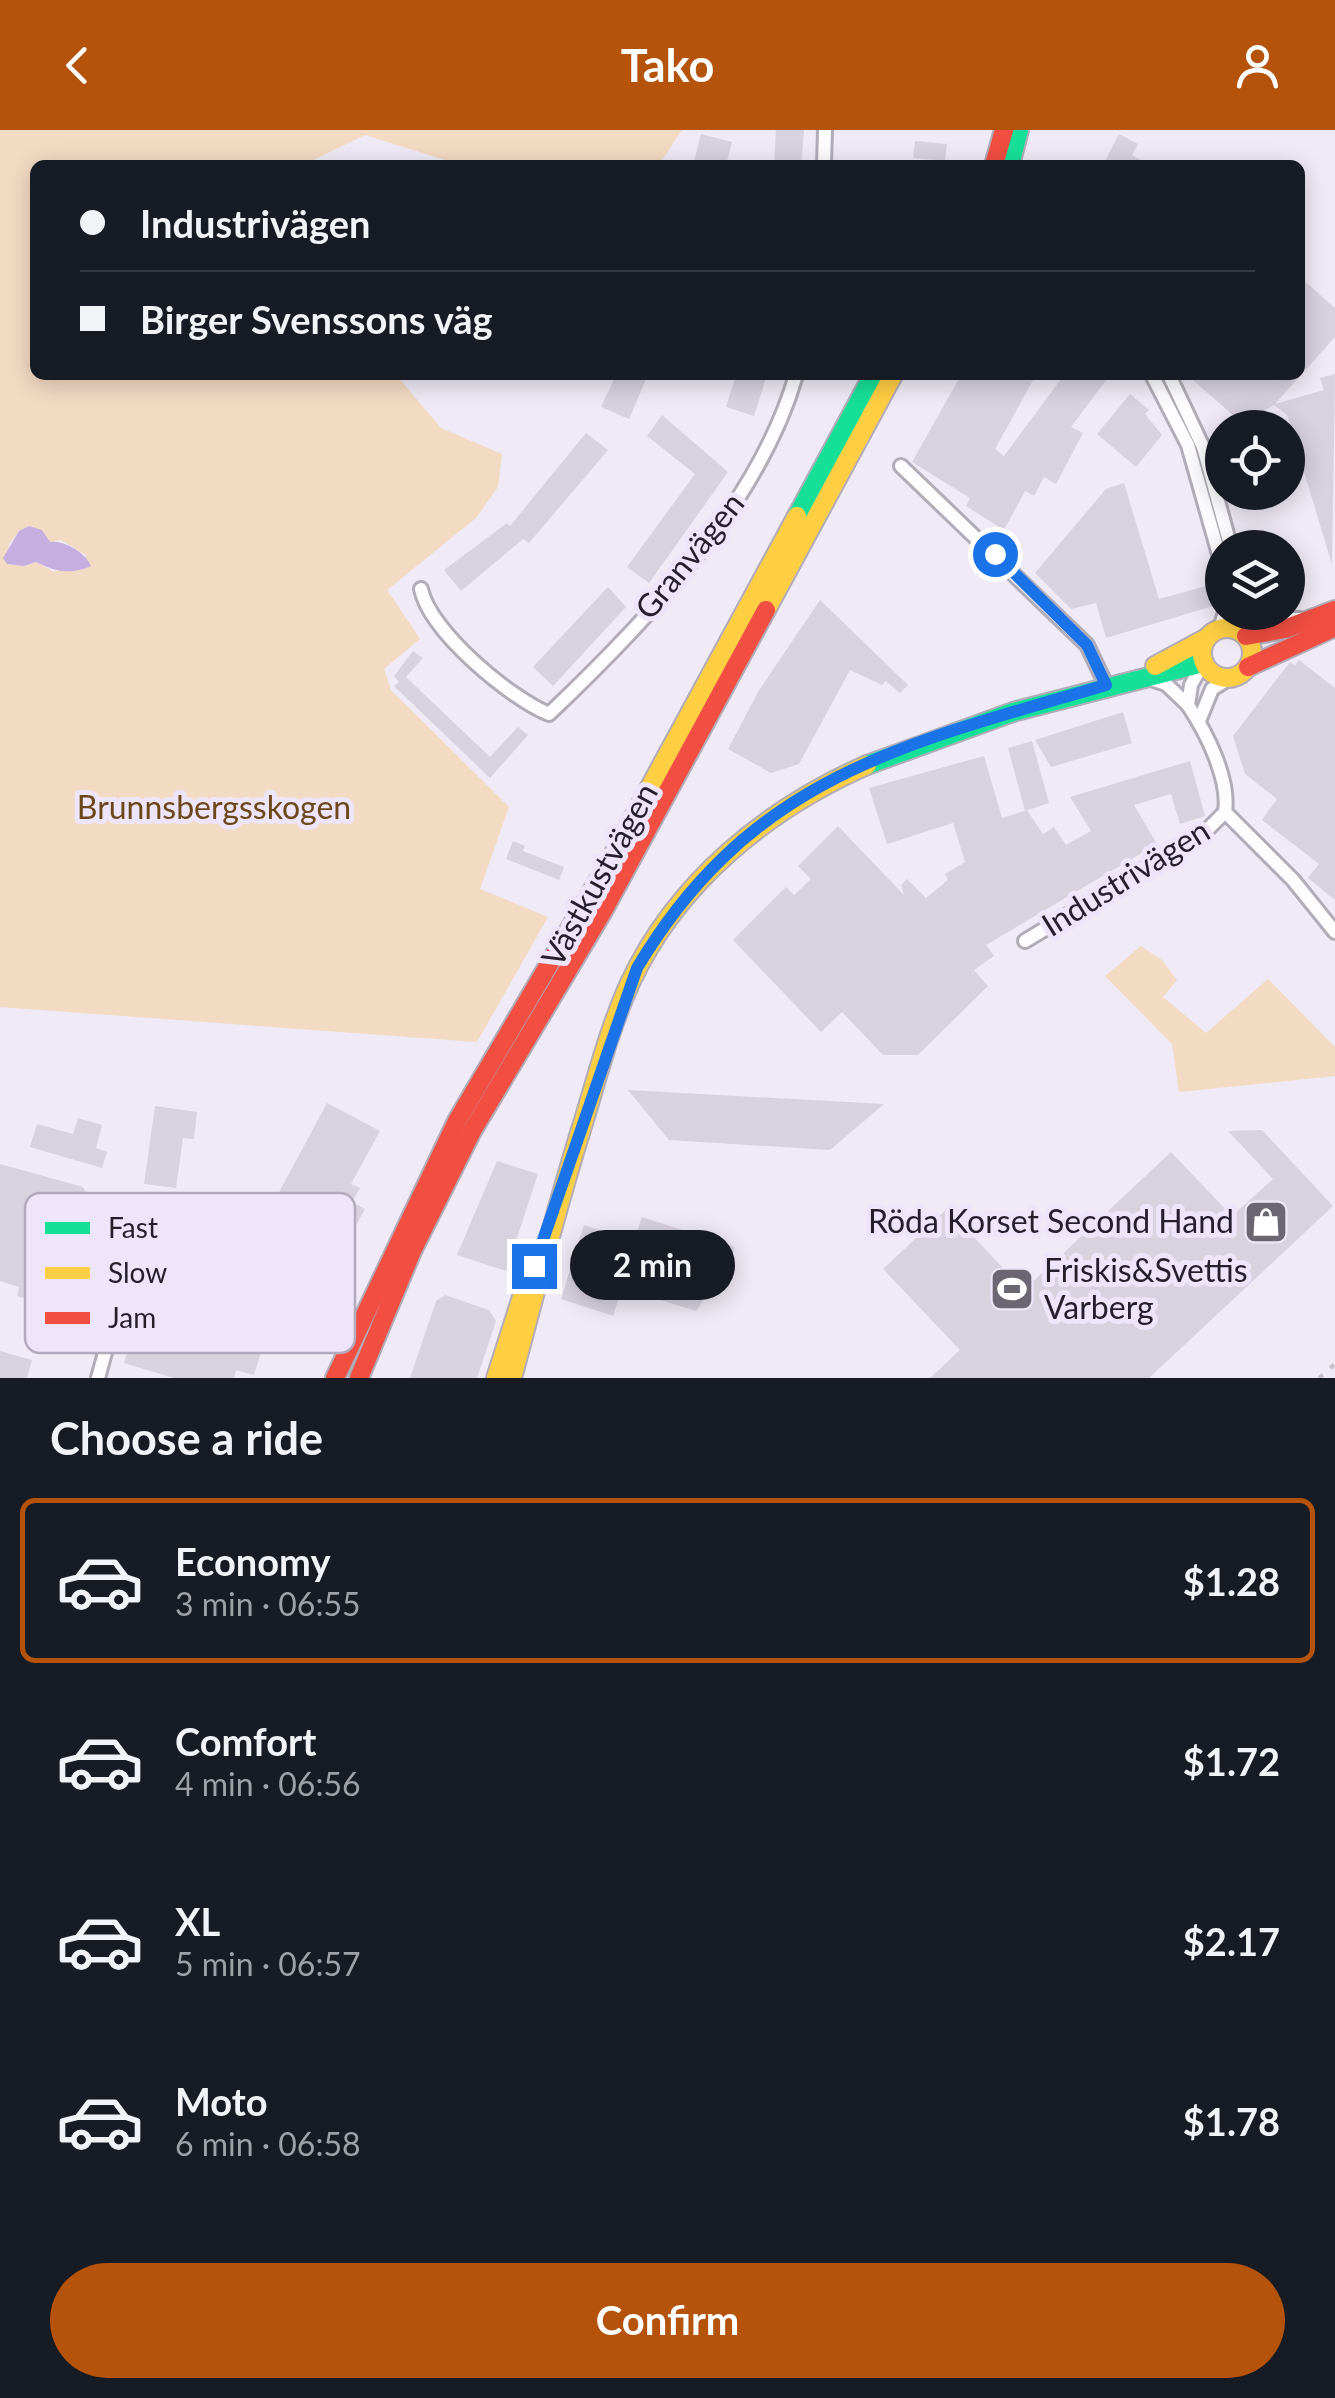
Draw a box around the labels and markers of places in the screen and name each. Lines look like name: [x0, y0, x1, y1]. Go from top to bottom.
shop icon: Röda Korset Second Hand: [1243, 1199, 1289, 1245]
place label: Röda Korset Second Hand: [868, 1201, 1234, 1240]
place label: Friskis&Svettis Varberg: [1044, 1250, 1248, 1326]
sports icon: Friskis&Svettis Varberg: [989, 1266, 1035, 1312]

